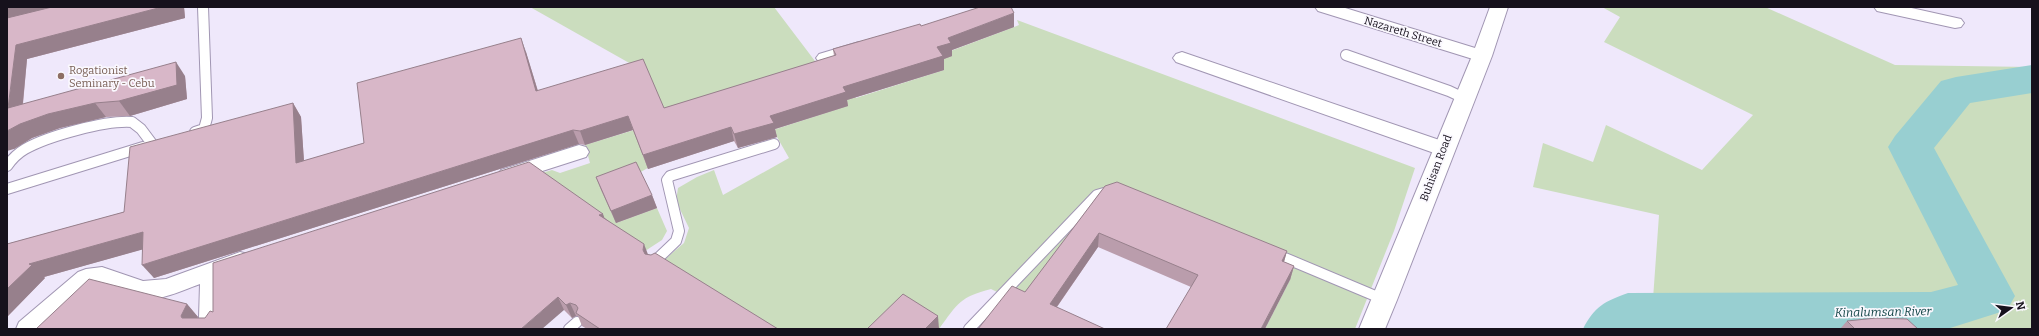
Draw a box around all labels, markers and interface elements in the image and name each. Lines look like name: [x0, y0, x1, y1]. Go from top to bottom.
street label: Nazareth Street: [1363, 14, 1443, 50]
place label: Rogationist Seminary - Cebu: [69, 64, 155, 90]
marker: Rogationist Seminary - Cebu: [56, 71, 66, 81]
street label: Buhisan Road: [1417, 132, 1455, 203]
north arrow: [1991, 288, 2031, 328]
text: N: [2013, 300, 2028, 312]
water label: Kinalumsan River: [1834, 304, 1933, 320]

